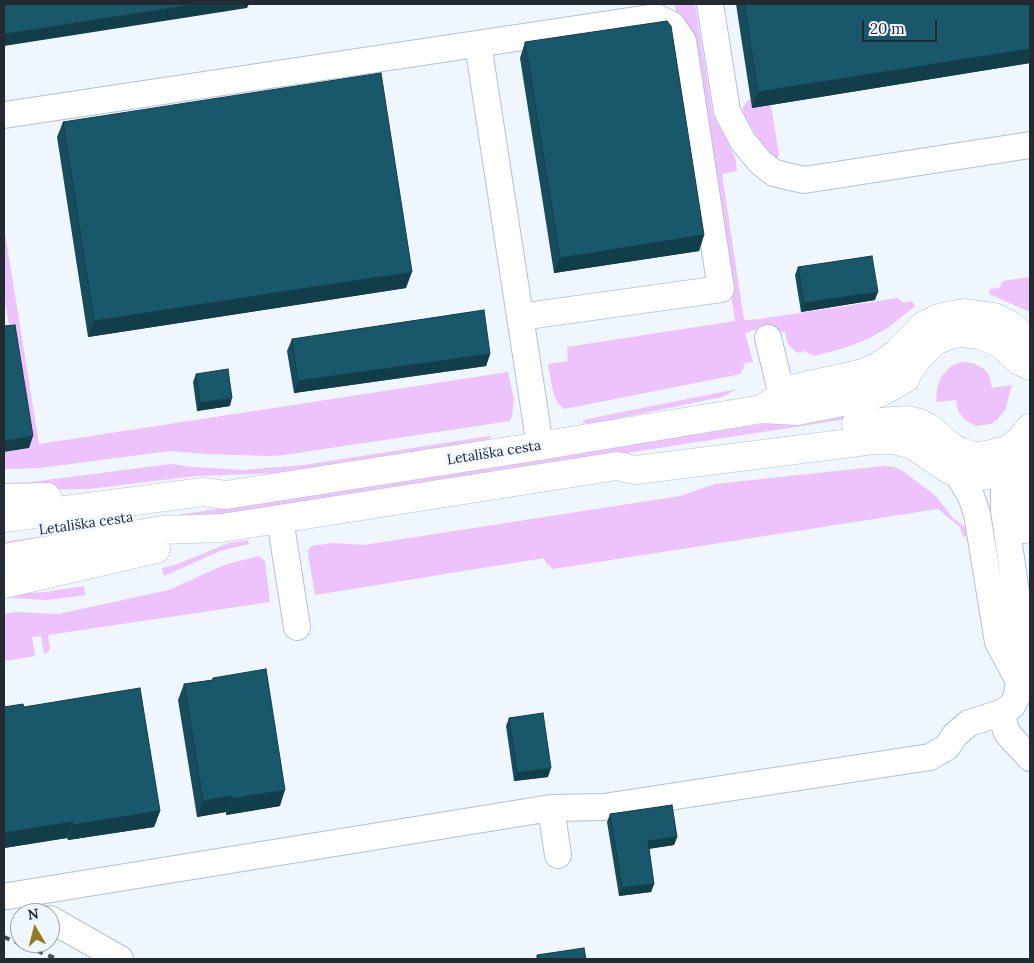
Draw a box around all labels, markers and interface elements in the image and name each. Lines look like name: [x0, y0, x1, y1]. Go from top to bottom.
scale bar: [864, 10, 939, 42]
text: 20 m: [870, 19, 905, 38]
street label: Letališka cesta: [446, 437, 542, 469]
street label: Letališka cesta: [38, 509, 134, 539]
north arrow: [10, 903, 60, 953]
text: N: [26, 904, 40, 924]

